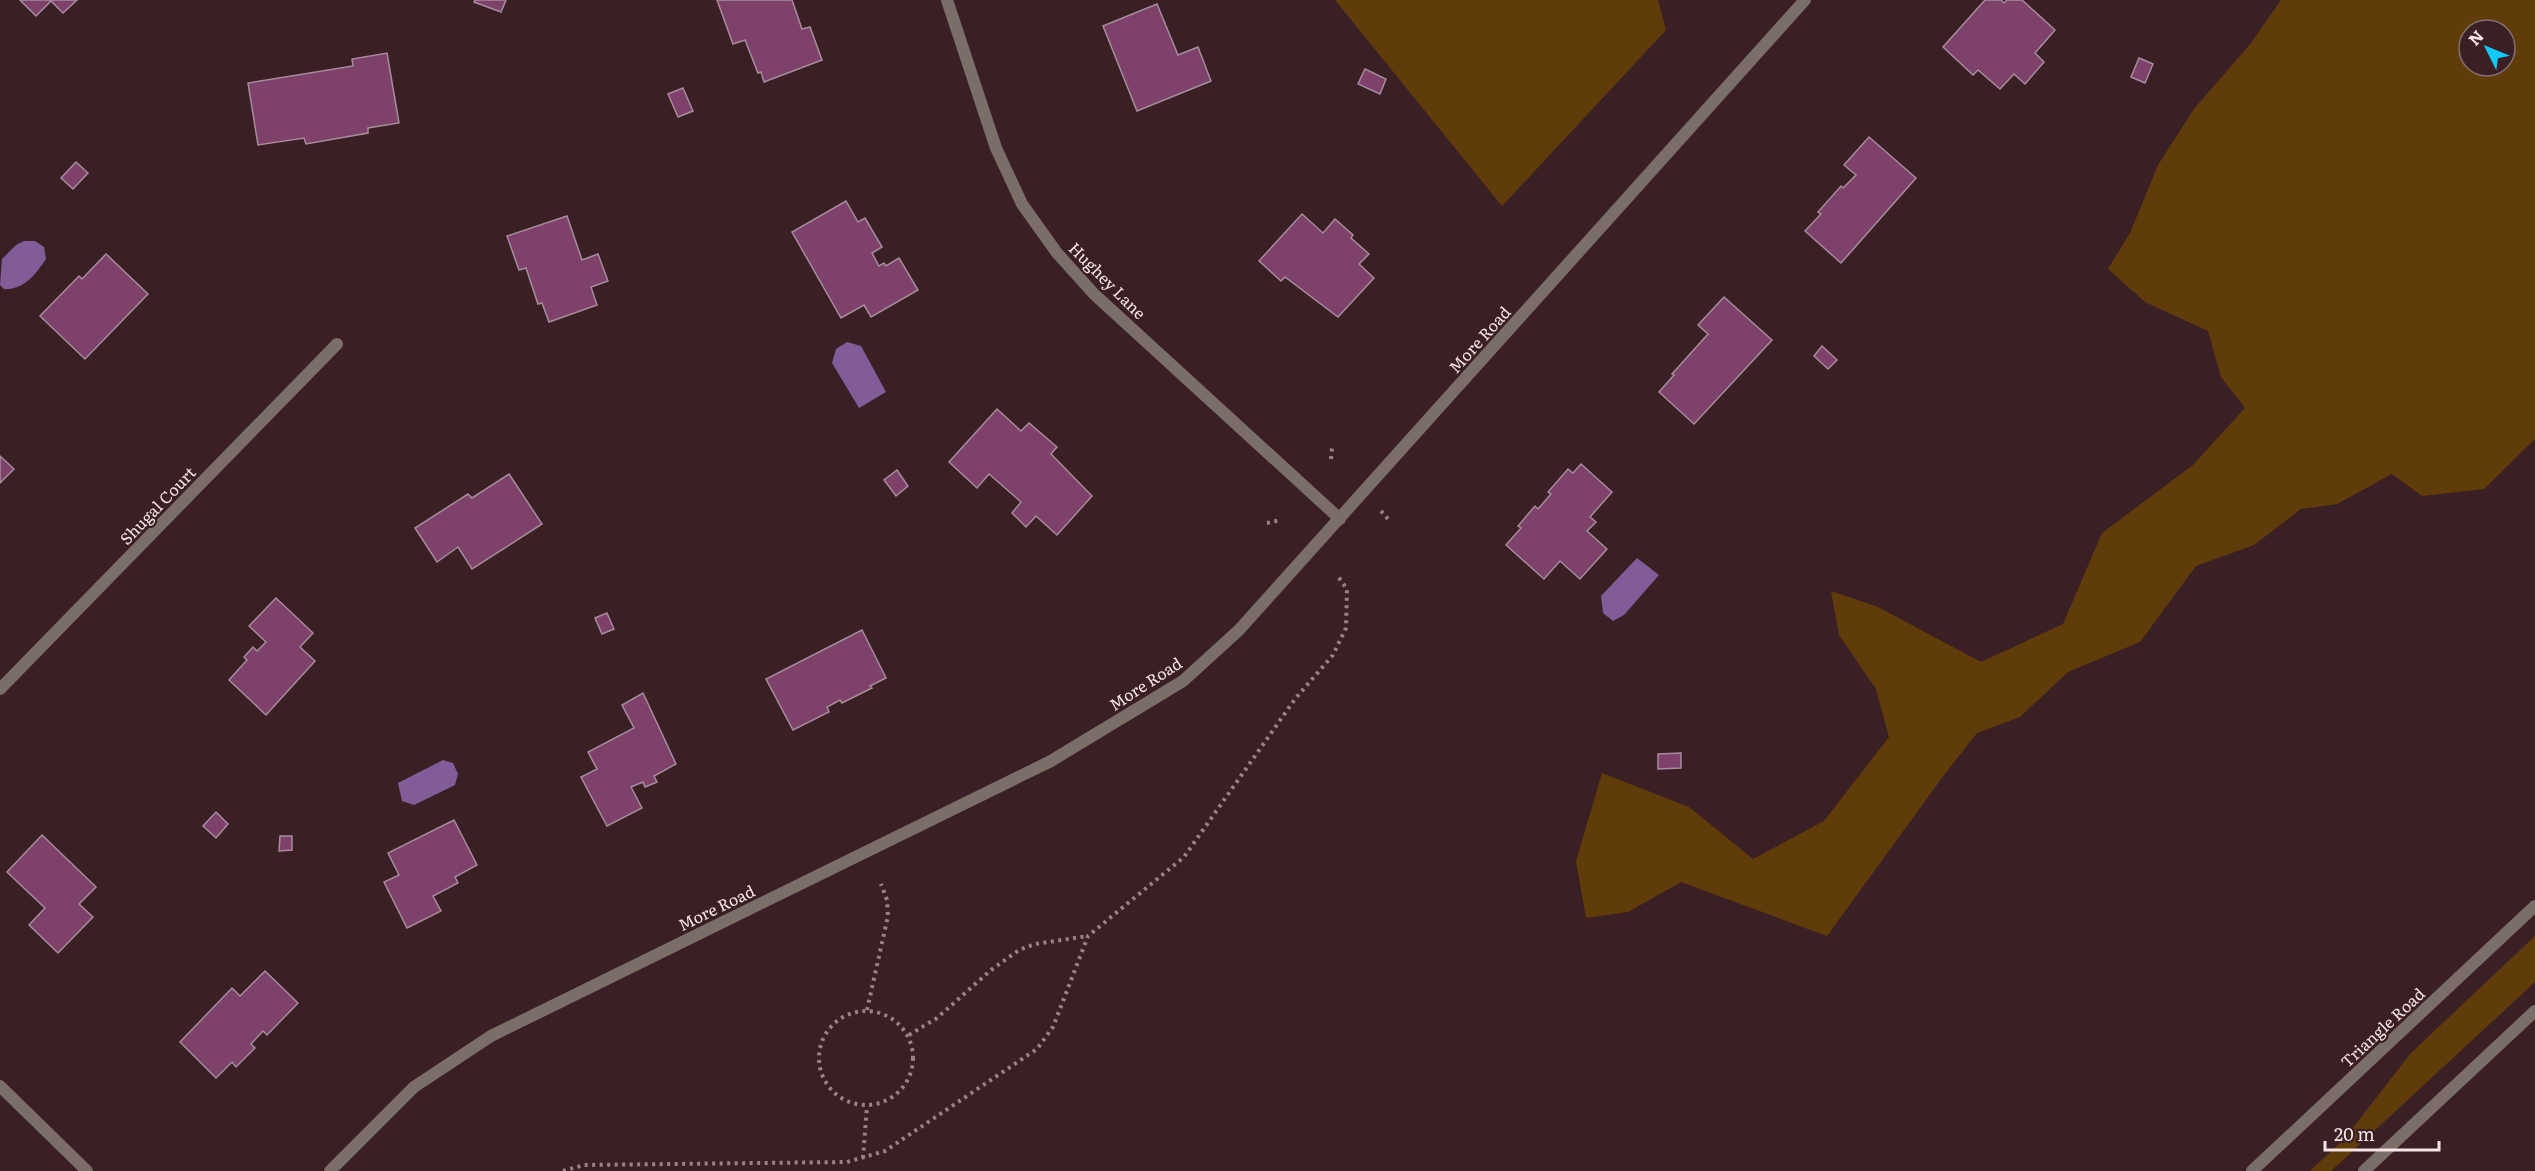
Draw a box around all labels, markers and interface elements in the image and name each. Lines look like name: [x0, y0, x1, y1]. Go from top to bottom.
north arrow: [2457, 18, 2517, 78]
text: N: [2462, 24, 2489, 50]
street label: Hughey Lane: [1064, 236, 1152, 324]
street label: More Road: [1442, 300, 1516, 378]
street label: Shugal Court: [113, 460, 201, 549]
street label: More Road: [1104, 650, 1186, 716]
street label: More Road: [674, 878, 759, 936]
street label: Triangle Road: [2334, 981, 2430, 1072]
scale bar: [2325, 1114, 2439, 1152]
text: 20 m: [2334, 1120, 2375, 1147]

